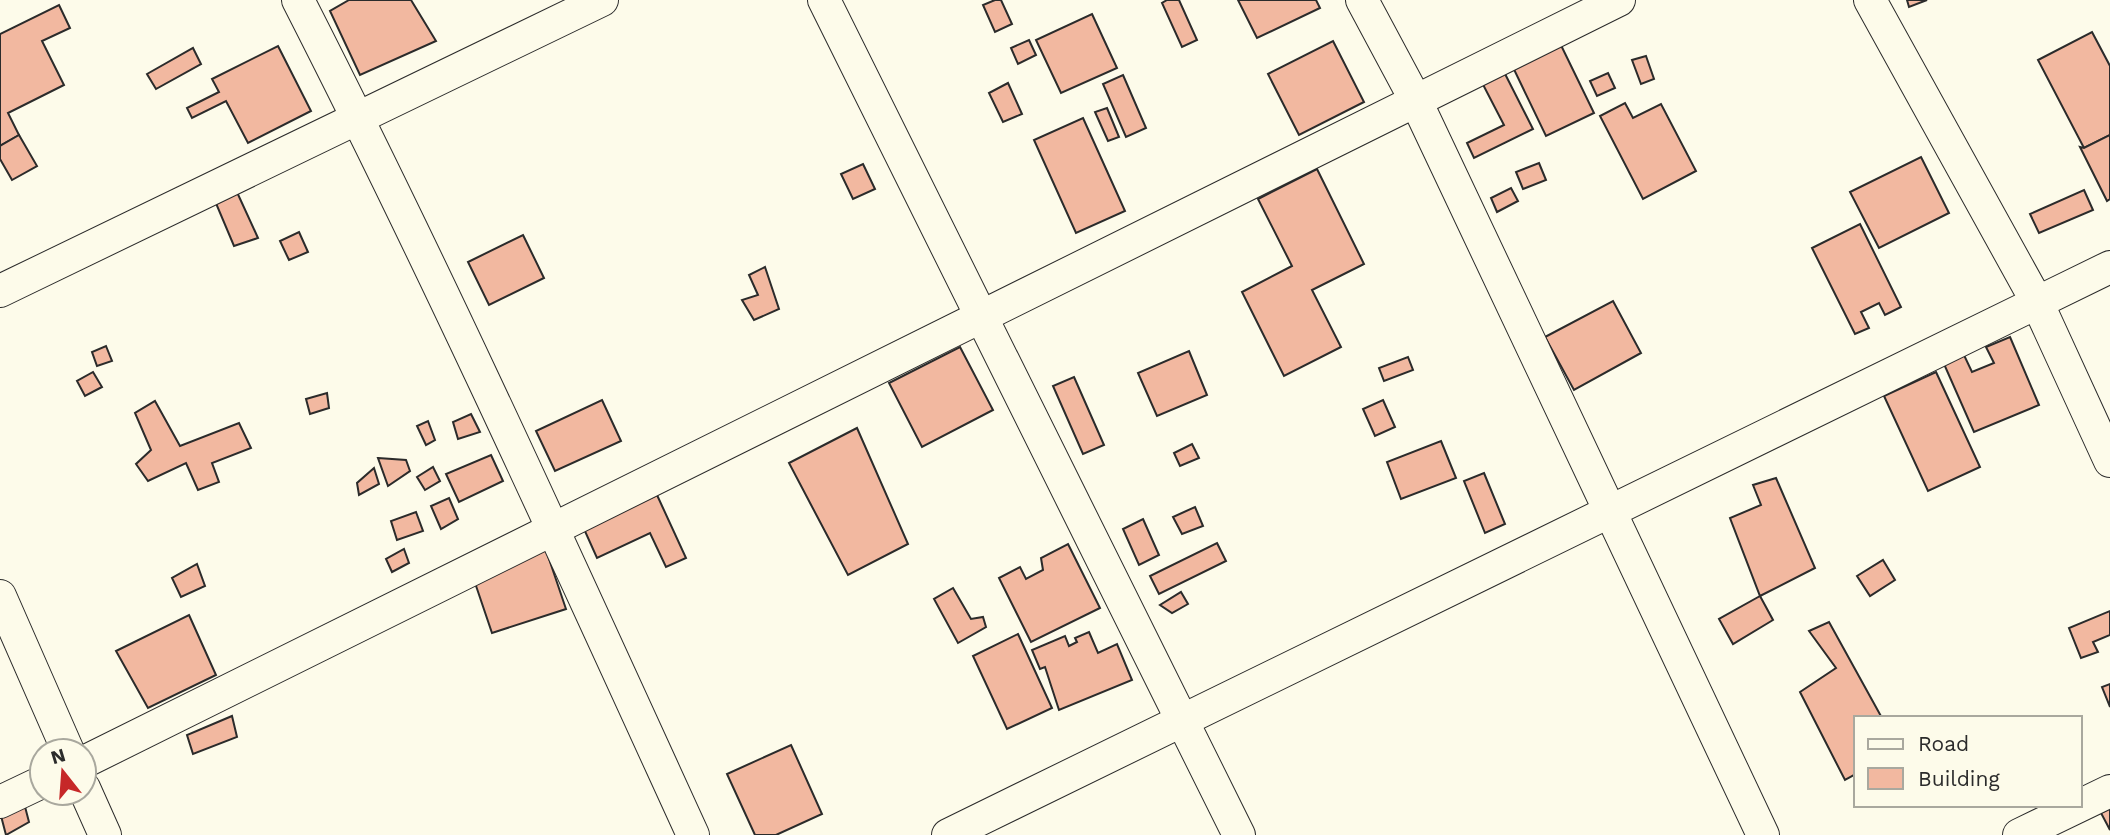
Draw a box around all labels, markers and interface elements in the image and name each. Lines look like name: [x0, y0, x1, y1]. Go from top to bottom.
legend: [1854, 716, 2082, 807]
text: Road: [1918, 731, 1969, 756]
north arrow: [28, 737, 98, 807]
text: N: [48, 743, 68, 769]
text: Building: [1918, 766, 2000, 791]

